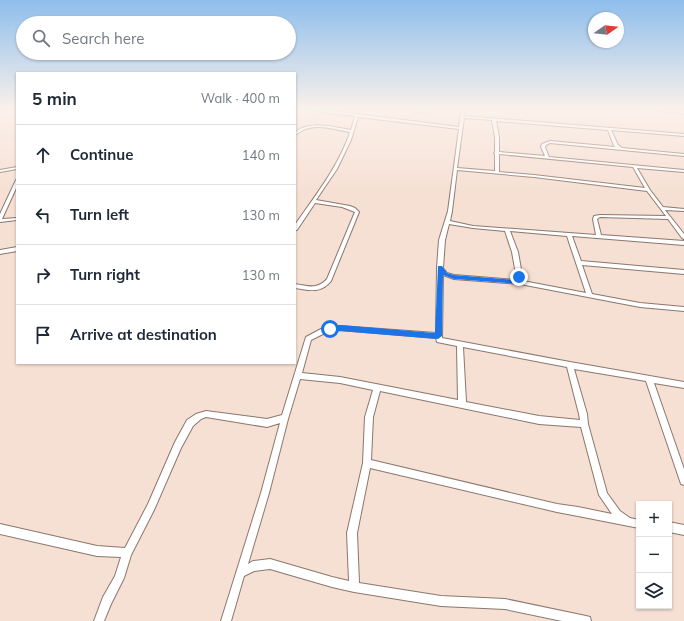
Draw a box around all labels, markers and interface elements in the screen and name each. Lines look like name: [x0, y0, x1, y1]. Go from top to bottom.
north arrow: [588, 12, 624, 48]
search box: [16, 16, 296, 60]
icon: search: [30, 27, 52, 49]
text: Search here: [62, 29, 144, 48]
text: 5 min: [32, 88, 77, 109]
text: Walk · 400 m: [201, 90, 280, 106]
icon: ahead: [32, 144, 54, 166]
text: Continue: [70, 145, 133, 164]
text: 140 m: [242, 147, 280, 163]
icon: left: [32, 204, 54, 226]
text: Turn left: [70, 205, 129, 224]
text: 130 m: [242, 207, 280, 223]
icon: right: [32, 264, 54, 286]
text: Turn right: [70, 265, 140, 284]
text: 130 m: [242, 267, 280, 283]
route end: [510, 268, 528, 286]
route start: [321, 320, 339, 338]
icon: arrive: [32, 324, 54, 346]
text: Arrive at destination: [70, 325, 217, 344]
map controls: [636, 501, 672, 609]
button: +: [636, 501, 672, 537]
button: −: [636, 537, 672, 573]
button: layers: [636, 573, 672, 609]

